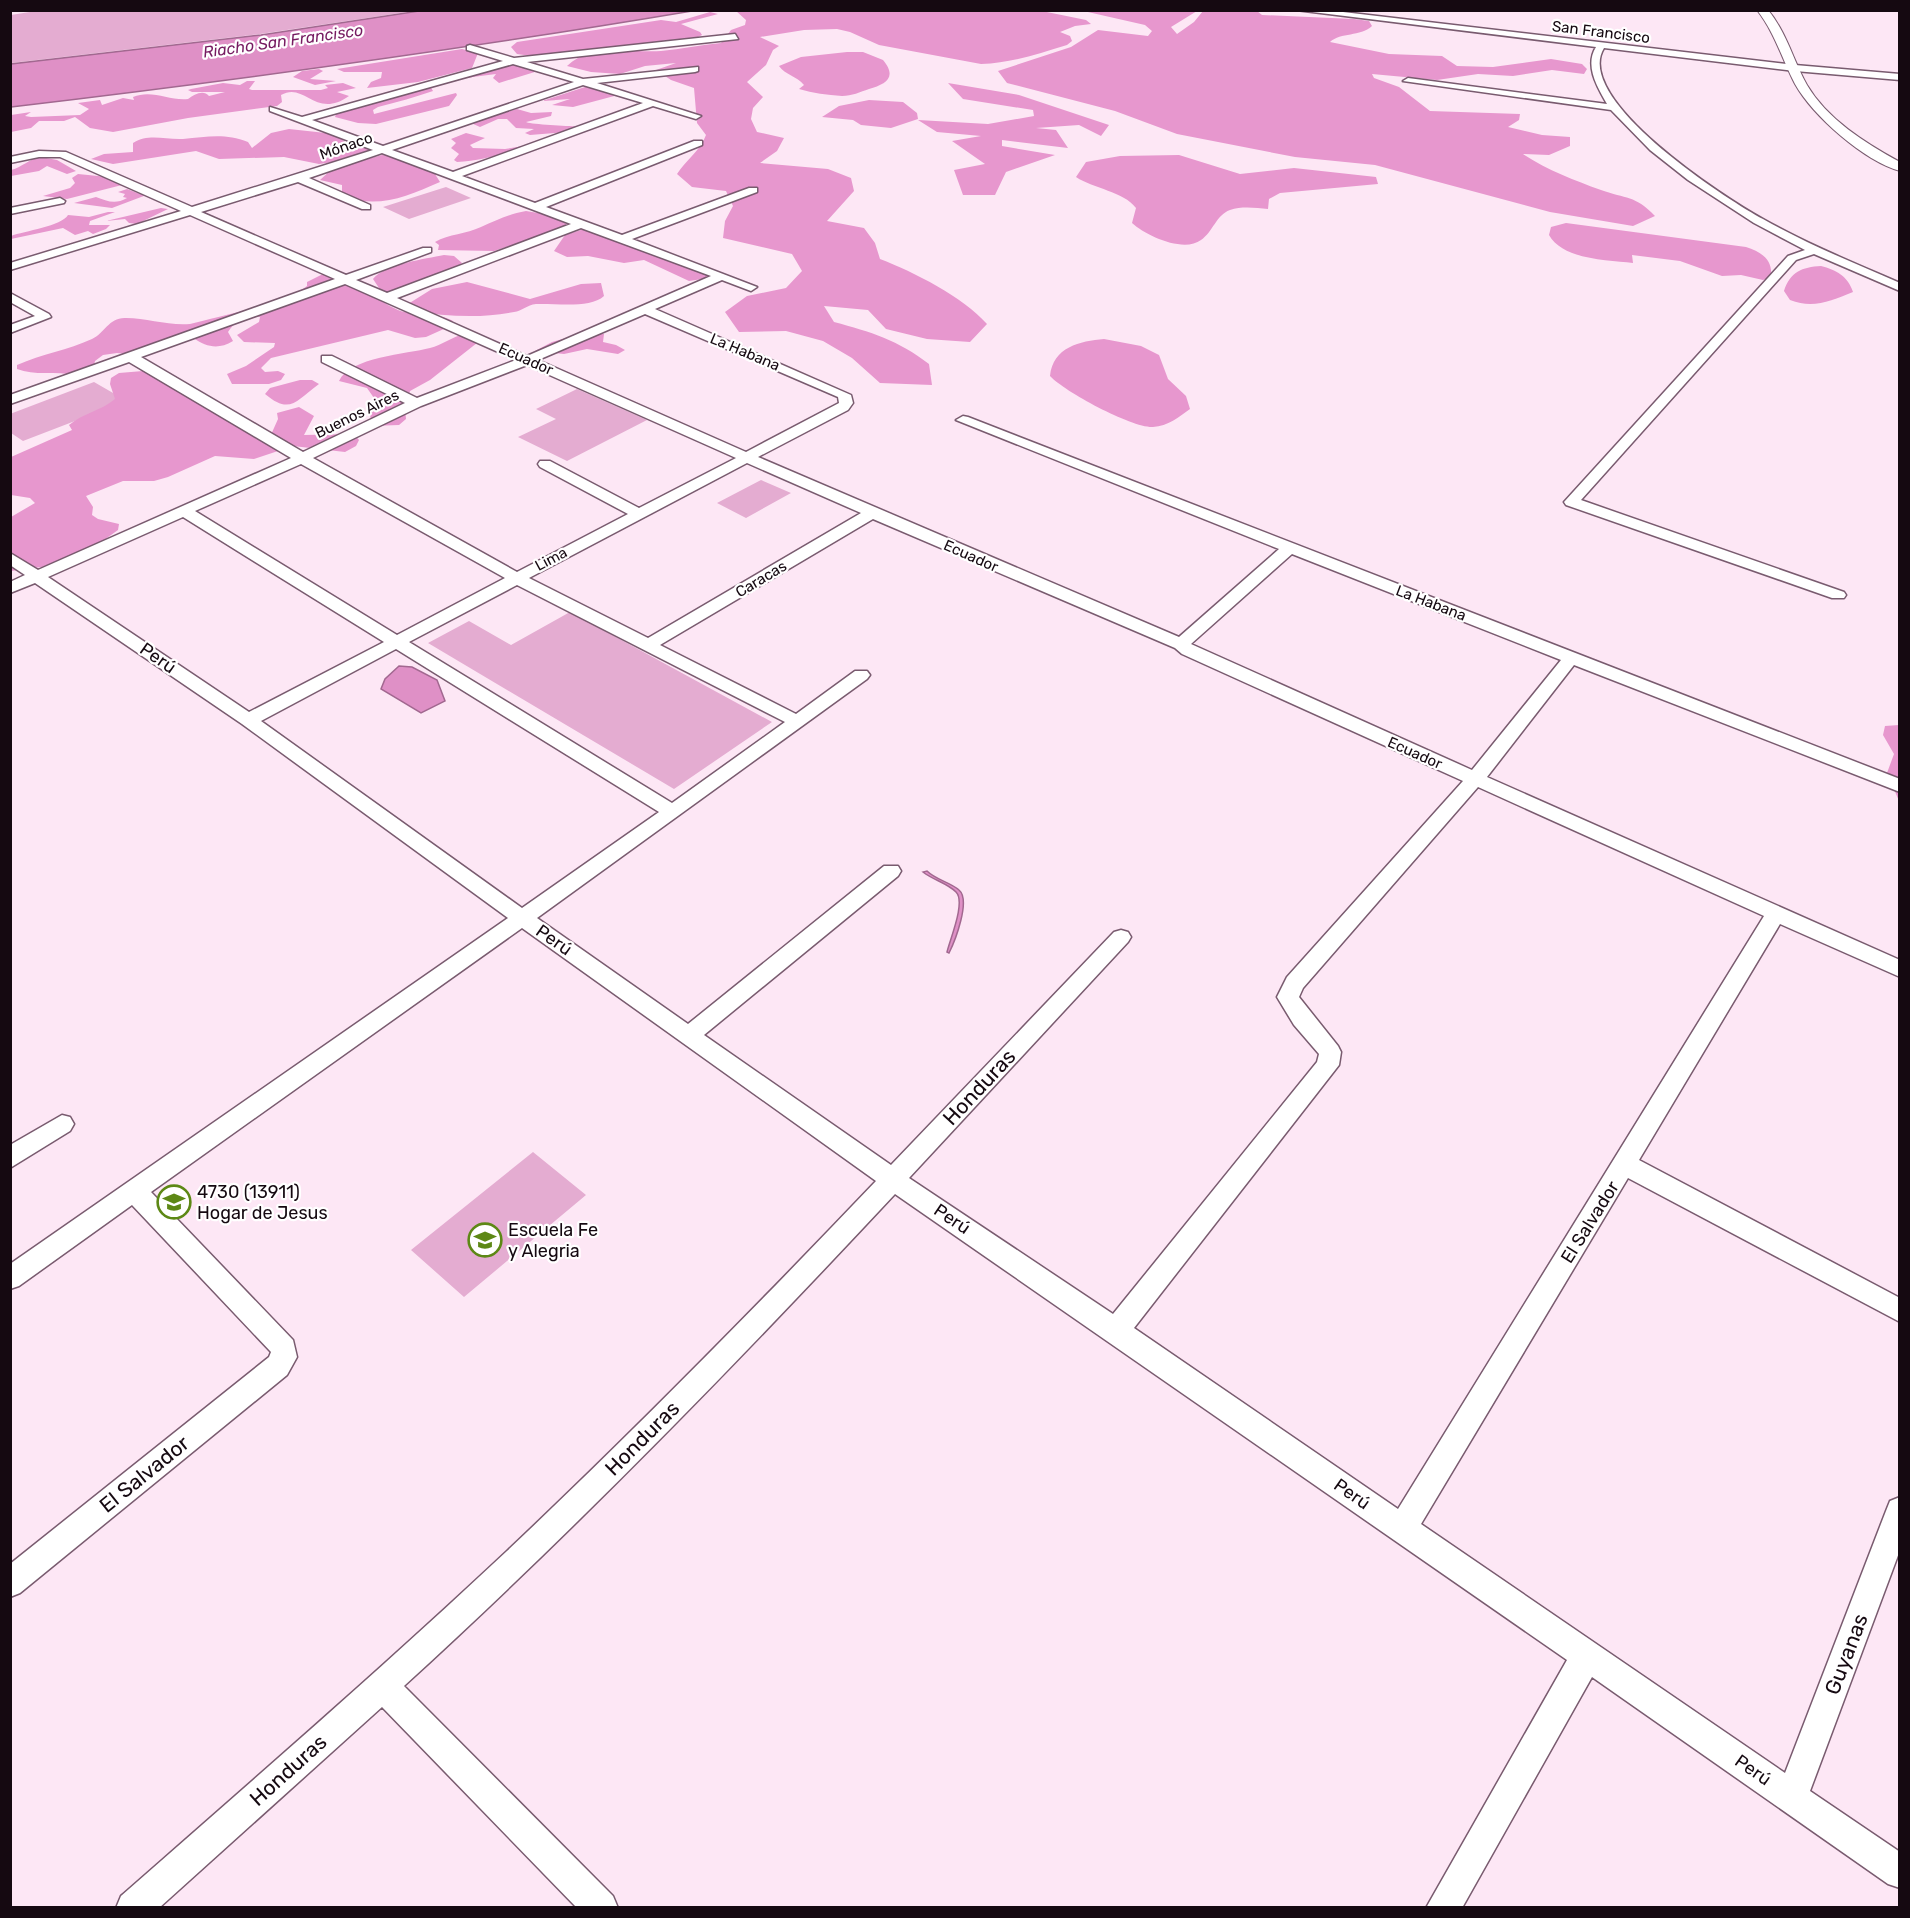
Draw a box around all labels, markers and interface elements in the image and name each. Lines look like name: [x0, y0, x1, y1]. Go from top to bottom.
street label: San Francisco: [1551, 17, 1651, 47]
water label: Riacho San Francisco: [202, 20, 364, 62]
street label: Mónaco: [317, 129, 375, 163]
street label: La Habana: [707, 329, 783, 375]
street label: Ecuador: [496, 339, 556, 379]
street label: Buenos Aires: [312, 386, 402, 442]
street label: Ecuador: [941, 536, 1001, 576]
street label: Lima: [532, 543, 570, 575]
street label: Caracas: [732, 557, 790, 601]
street label: La Habana: [1393, 581, 1469, 625]
street label: Perú: [136, 638, 180, 678]
street label: Ecuador: [1385, 733, 1445, 773]
street label: Perú: [532, 920, 576, 960]
street label: Honduras: [937, 1044, 1021, 1130]
street label: El Salvador: [1556, 1177, 1624, 1267]
place label: 4730 (13911) Hogar de Jesus: [197, 1181, 328, 1224]
school or university icon: 4730 (13911) Hogar de Jesus: [156, 1184, 192, 1220]
street label: Perú: [930, 1199, 974, 1239]
place label: Escuela Fe y Alegria: [508, 1219, 598, 1262]
school or university icon: Escuela Fe y Alegria: [467, 1222, 503, 1258]
street label: Honduras: [600, 1396, 684, 1480]
street label: El Salvador: [94, 1430, 194, 1518]
street label: Perú: [1330, 1474, 1374, 1514]
street label: Guyanas: [1819, 1610, 1873, 1698]
street label: Honduras: [244, 1729, 332, 1811]
street label: Perú: [1731, 1750, 1775, 1790]

